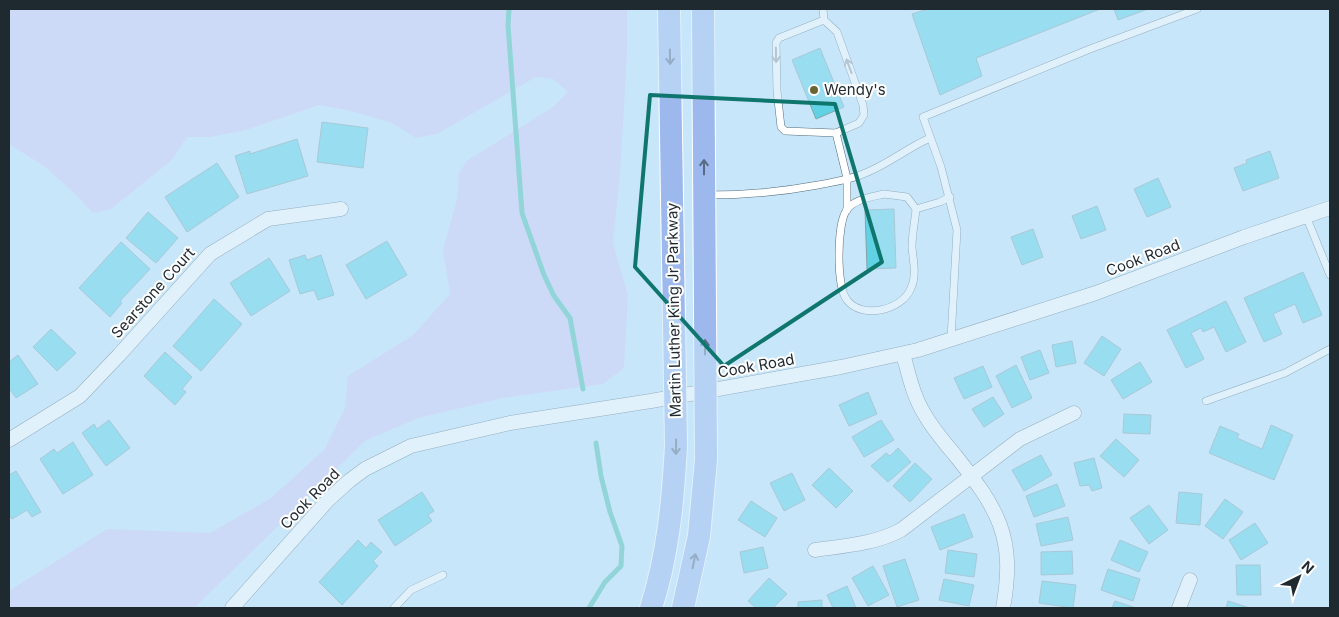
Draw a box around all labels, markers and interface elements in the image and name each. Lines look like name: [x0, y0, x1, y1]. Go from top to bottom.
one-way arrow: [771, 46, 781, 62]
one-way arrow: [665, 49, 675, 65]
one-way arrow: [844, 59, 853, 74]
place label: Wendy's: [824, 80, 886, 99]
marker: Wendy's: [808, 84, 820, 96]
one-way arrow: [699, 159, 709, 175]
street label: Martin Luther King Jr Parkway: [662, 202, 685, 418]
street label: Cook Road: [1103, 235, 1182, 280]
street label: Searstone Court: [107, 243, 198, 342]
one-way arrow: [700, 339, 710, 355]
street label: Cook Road: [716, 349, 796, 382]
one-way arrow: [671, 439, 680, 455]
street label: Cook Road: [276, 464, 343, 533]
north arrow: [1274, 552, 1324, 602]
one-way arrow: [690, 553, 700, 569]
text: N: [1298, 557, 1318, 577]

